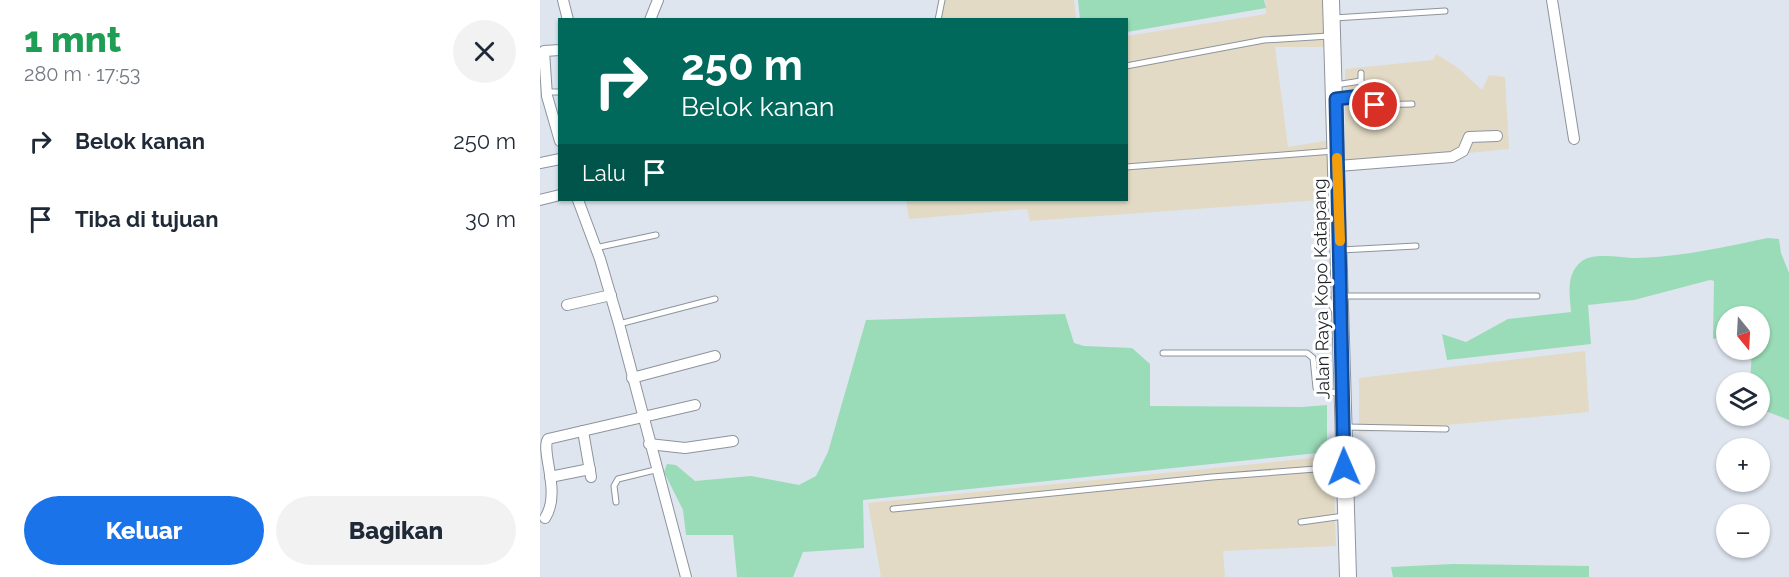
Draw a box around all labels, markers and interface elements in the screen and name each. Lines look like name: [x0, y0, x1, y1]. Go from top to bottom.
text: 1 mnt: [24, 18, 121, 60]
button: close: [453, 20, 516, 83]
text: 250 m: [681, 41, 803, 90]
icon: right: [582, 42, 660, 120]
text: 280 m · 17:53: [24, 62, 140, 86]
pin: [1349, 79, 1400, 130]
icon: arrive: [1358, 88, 1391, 121]
text: Belok kanan: [681, 91, 835, 122]
icon: right: [24, 125, 57, 158]
text: Belok kanan: [75, 128, 205, 154]
text: 250 m: [453, 128, 516, 154]
icon: arrive: [638, 156, 671, 189]
text: Lalu: [582, 160, 626, 186]
street label: Jalan Raya Kopo Katapang: [1309, 178, 1333, 400]
icon: arrive: [24, 203, 57, 236]
text: Tiba di tujuan: [75, 206, 218, 232]
text: 30 m: [465, 206, 516, 232]
north arrow: [1716, 306, 1770, 360]
map controls: [1716, 306, 1770, 558]
button: layers: [1716, 372, 1770, 426]
position arrow: [1312, 435, 1376, 499]
button: +: [1716, 438, 1770, 492]
button: Keluar: [24, 496, 264, 565]
button: Bagikan: [276, 496, 516, 565]
button: −: [1716, 504, 1770, 558]

